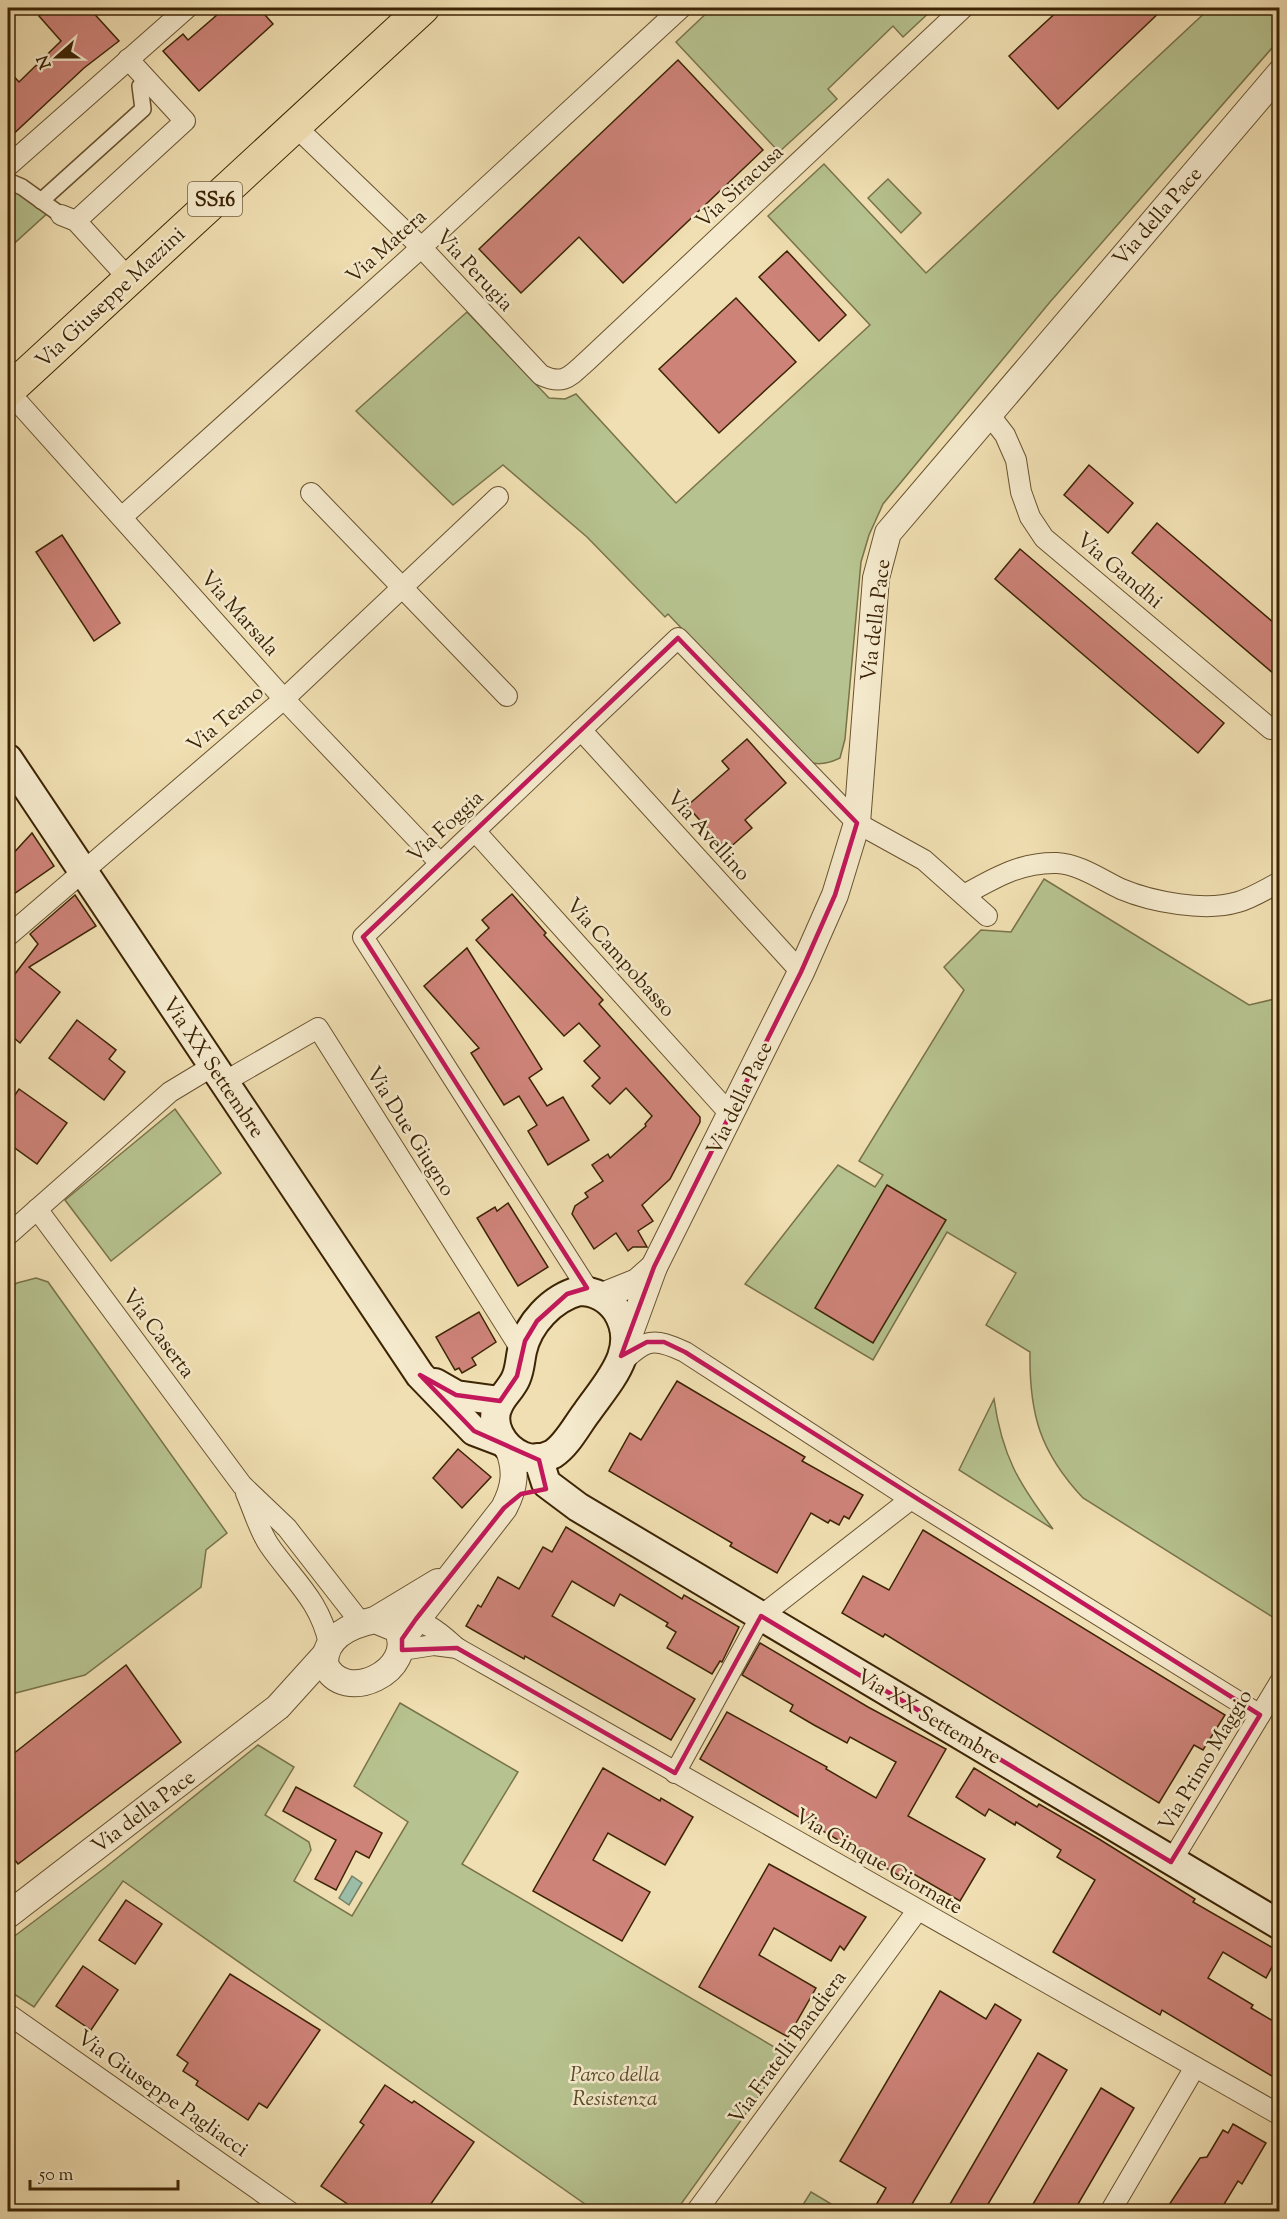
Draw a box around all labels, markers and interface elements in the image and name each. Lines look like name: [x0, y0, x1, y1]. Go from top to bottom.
north arrow: [27, 27, 87, 87]
text: N: [32, 51, 58, 72]
street label: Via Siracusa: [690, 138, 791, 236]
street label: Via della Pace: [1107, 161, 1210, 274]
road number: SS16: [188, 182, 242, 216]
street label: Via Matera: [340, 203, 434, 292]
street label: Via Giuseppe Mazzini: [30, 221, 193, 376]
street label: Via Perugia: [428, 224, 520, 319]
street label: Via Gandhi: [1069, 526, 1169, 617]
street label: Via della Pace: [855, 557, 899, 683]
street label: Via Marsala: [192, 565, 285, 664]
street label: Via Teano: [181, 679, 271, 761]
street label: Via Foggia: [402, 784, 491, 871]
street label: Via Avellino: [659, 784, 757, 888]
street label: Via Campobasso: [558, 892, 681, 1025]
street label: Via XX Settembre: [154, 992, 271, 1145]
street label: Via della Pace: [700, 1037, 781, 1161]
street label: Via Due Giugno: [357, 1061, 461, 1203]
street label: Via Caserta: [114, 1283, 201, 1385]
street label: Via XX Settembre: [850, 1662, 1006, 1773]
street label: Via Primo Maggio: [1152, 1684, 1261, 1838]
street label: Via della Pace: [86, 1764, 202, 1862]
street label: Via Cinque Giornate: [788, 1802, 968, 1923]
street label: Via Fratelli Bandiera: [722, 1965, 855, 2131]
street label: Via Giuseppe Pagliacci: [70, 2024, 254, 2165]
park label: Parco della Resistenza: [570, 2061, 660, 2115]
scale bar: [30, 2153, 178, 2191]
text: 50 m: [38, 2163, 74, 2189]

